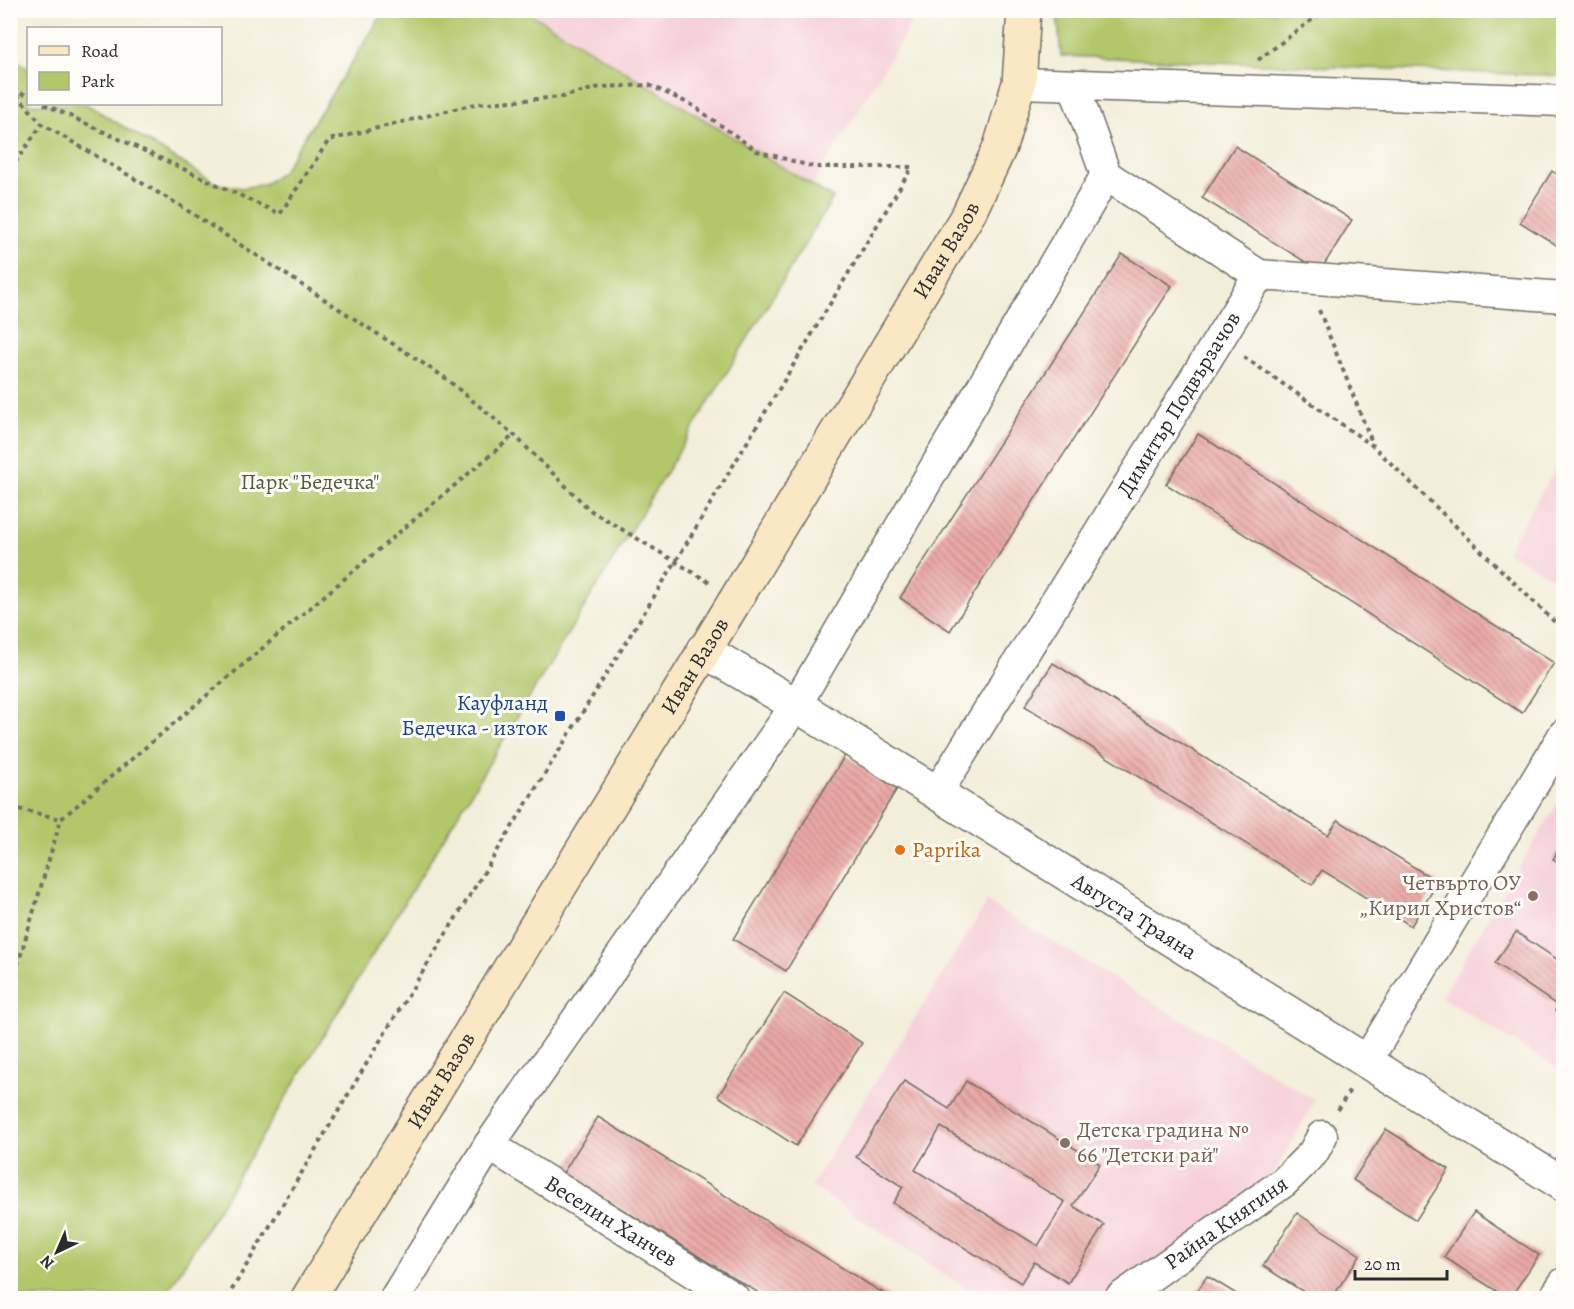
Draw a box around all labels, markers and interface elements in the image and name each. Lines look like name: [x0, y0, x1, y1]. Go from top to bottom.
legend: [27, 27, 222, 105]
text: Road: [81, 39, 119, 63]
text: Park: [81, 69, 115, 93]
street label: Иван Вазов: [906, 197, 987, 304]
street label: Димитър Подвързачов: [1110, 306, 1248, 502]
park label: Парк "Бедечка": [240, 467, 380, 497]
street label: Иван Вазов: [654, 612, 736, 720]
place label: Кауфланд Бедечка - изток: [402, 688, 548, 743]
marker: Кауфланд Бедечка - изток: [553, 709, 567, 723]
place label: Paprika: [912, 835, 982, 865]
marker: Paprika: [893, 843, 907, 857]
street label: Августа Траяна: [1065, 866, 1203, 967]
place label: Четвърто ОУ „Кирил Христов“: [1359, 868, 1521, 923]
marker: Четвърто ОУ „Кирил Христов“: [1526, 889, 1540, 903]
street label: Иван Вазов: [400, 1026, 482, 1135]
place label: Детска градина № 66 "Детски рай": [1077, 1115, 1249, 1170]
marker: Детска градина № 66 "Детски рай": [1058, 1136, 1072, 1150]
street label: Веселин Ханчев: [539, 1168, 683, 1274]
street label: Райна Княгиня: [1158, 1169, 1294, 1277]
north arrow: [27, 1222, 87, 1282]
scale bar: [1355, 1243, 1446, 1281]
text: N: [35, 1250, 59, 1274]
text: 20 m: [1364, 1252, 1401, 1276]

